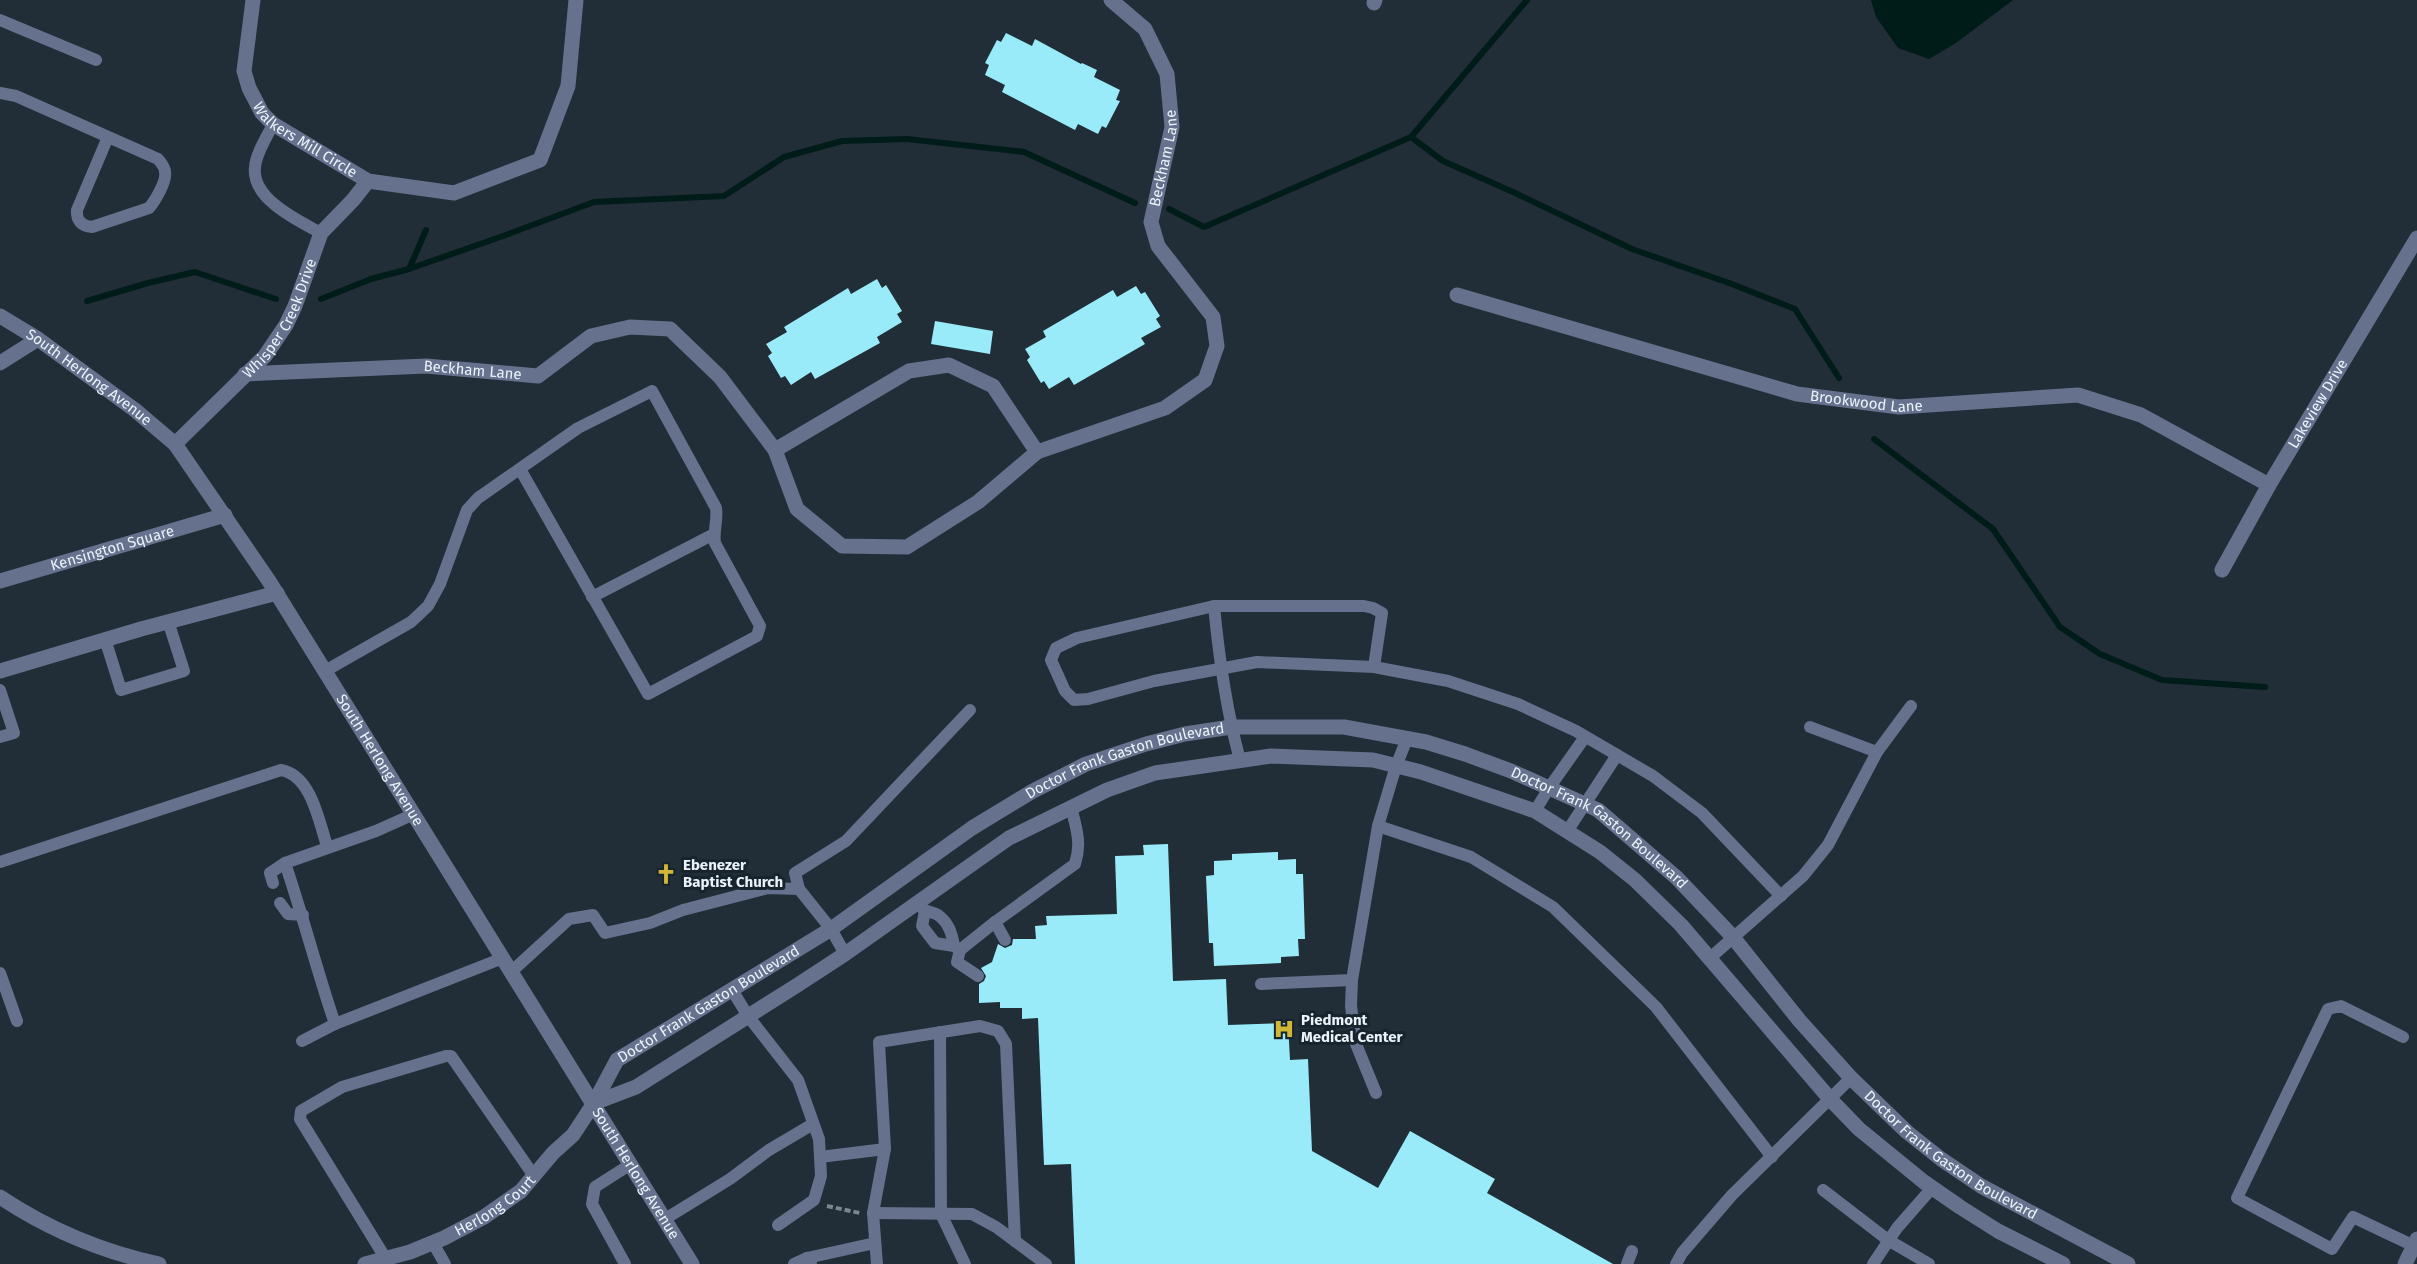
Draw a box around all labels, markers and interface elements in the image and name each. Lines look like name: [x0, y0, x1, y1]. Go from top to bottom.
street label: Walkers Mill Circle: [249, 99, 360, 181]
street label: Beckham Lane: [1146, 109, 1181, 208]
street label: Whisper Creek Drive: [239, 256, 320, 382]
street label: South Herlong Avenue: [23, 325, 155, 429]
street label: Lakeview Drive: [2284, 356, 2351, 452]
street label: Beckham Lane: [423, 357, 522, 384]
street label: Brookwood Lane: [1809, 387, 1923, 416]
street label: Kensington Square: [48, 521, 176, 575]
street label: South Herlong Avenue: [332, 691, 428, 829]
street label: Doctor Frank Gaston Boulevard: [1022, 719, 1225, 803]
street label: Doctor Frank Gaston Boulevard: [1508, 763, 1691, 892]
place label: Ebenezer Baptist Church: [683, 856, 783, 891]
church icon: Ebenezer Baptist Church: [654, 862, 678, 886]
street label: Doctor Frank Gaston Boulevard: [614, 941, 803, 1067]
place label: Piedmont Medical Center: [1301, 1011, 1403, 1046]
hospital icon: Piedmont Medical Center: [1272, 1017, 1296, 1041]
street label: Doctor Frank Gaston Boulevard: [1861, 1087, 2040, 1223]
street label: South Herlong Avenue: [588, 1104, 683, 1243]
street label: Herlong Court: [452, 1171, 540, 1240]

